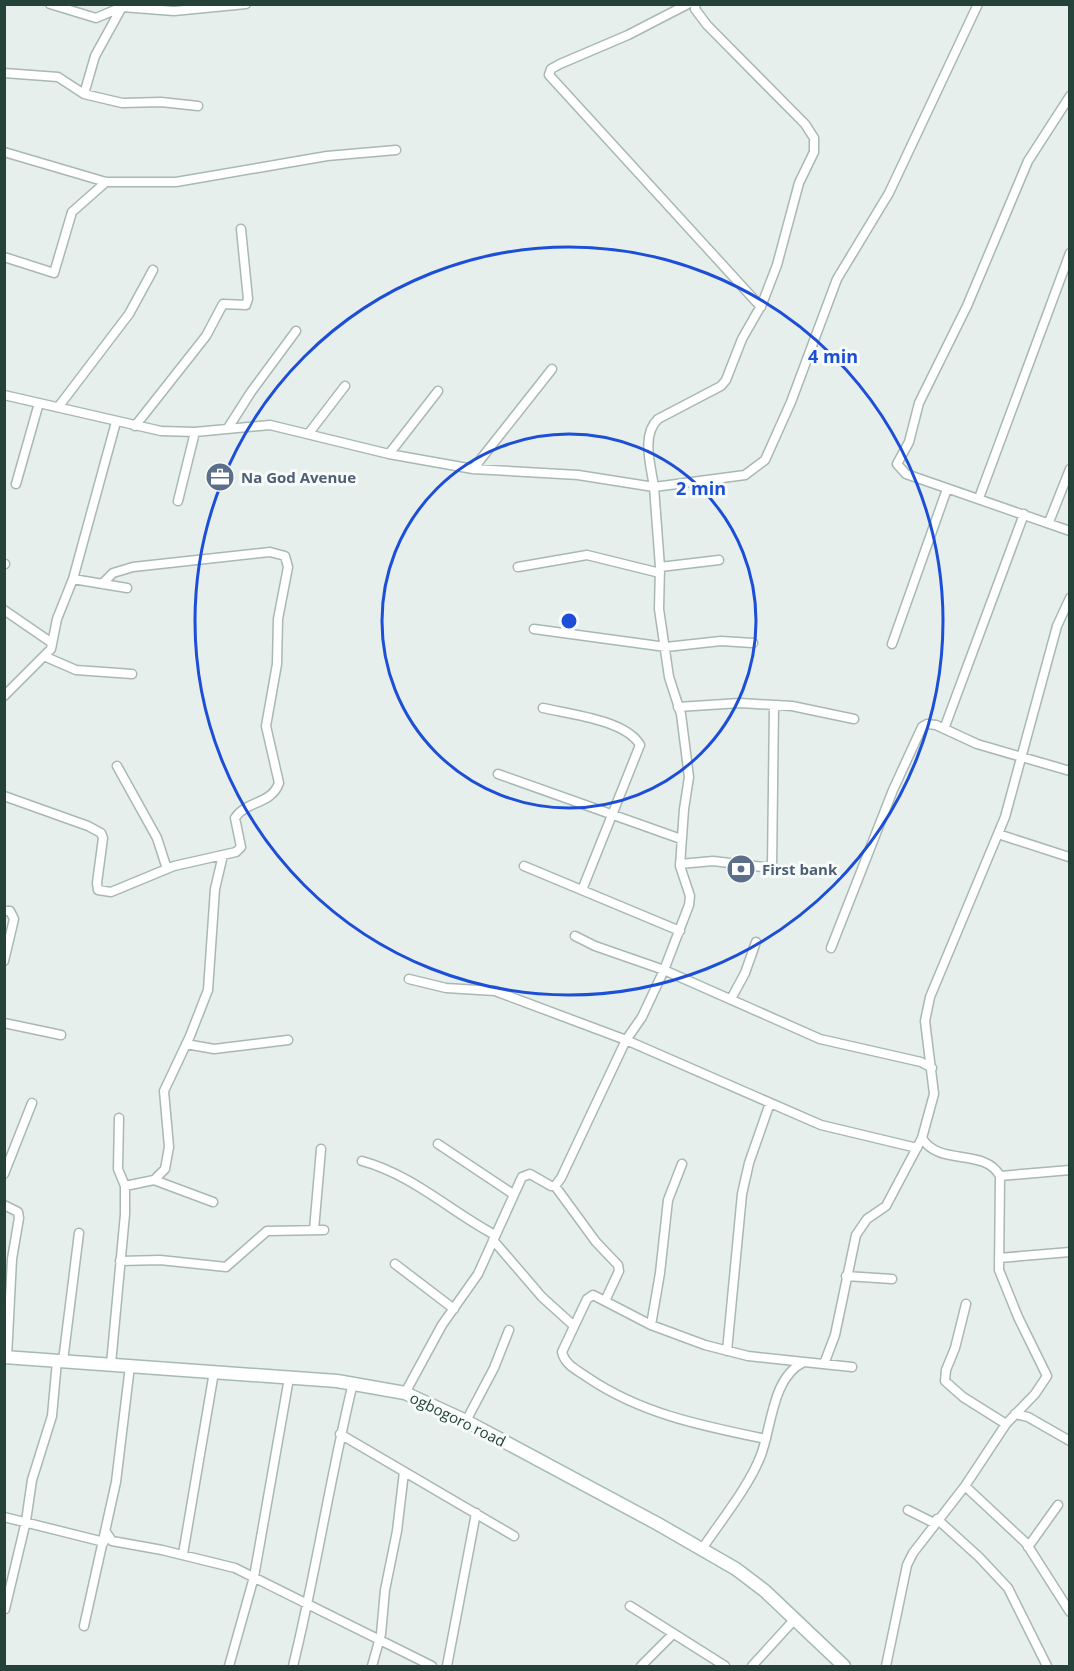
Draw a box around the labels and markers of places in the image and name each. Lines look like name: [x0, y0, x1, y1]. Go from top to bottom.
office icon: Na God Avenue: [204, 461, 236, 493]
place label: Na God Avenue: [241, 467, 356, 487]
centre of rings: [559, 611, 579, 631]
bank icon: First bank: [725, 853, 757, 885]
place label: First bank: [762, 859, 838, 879]

